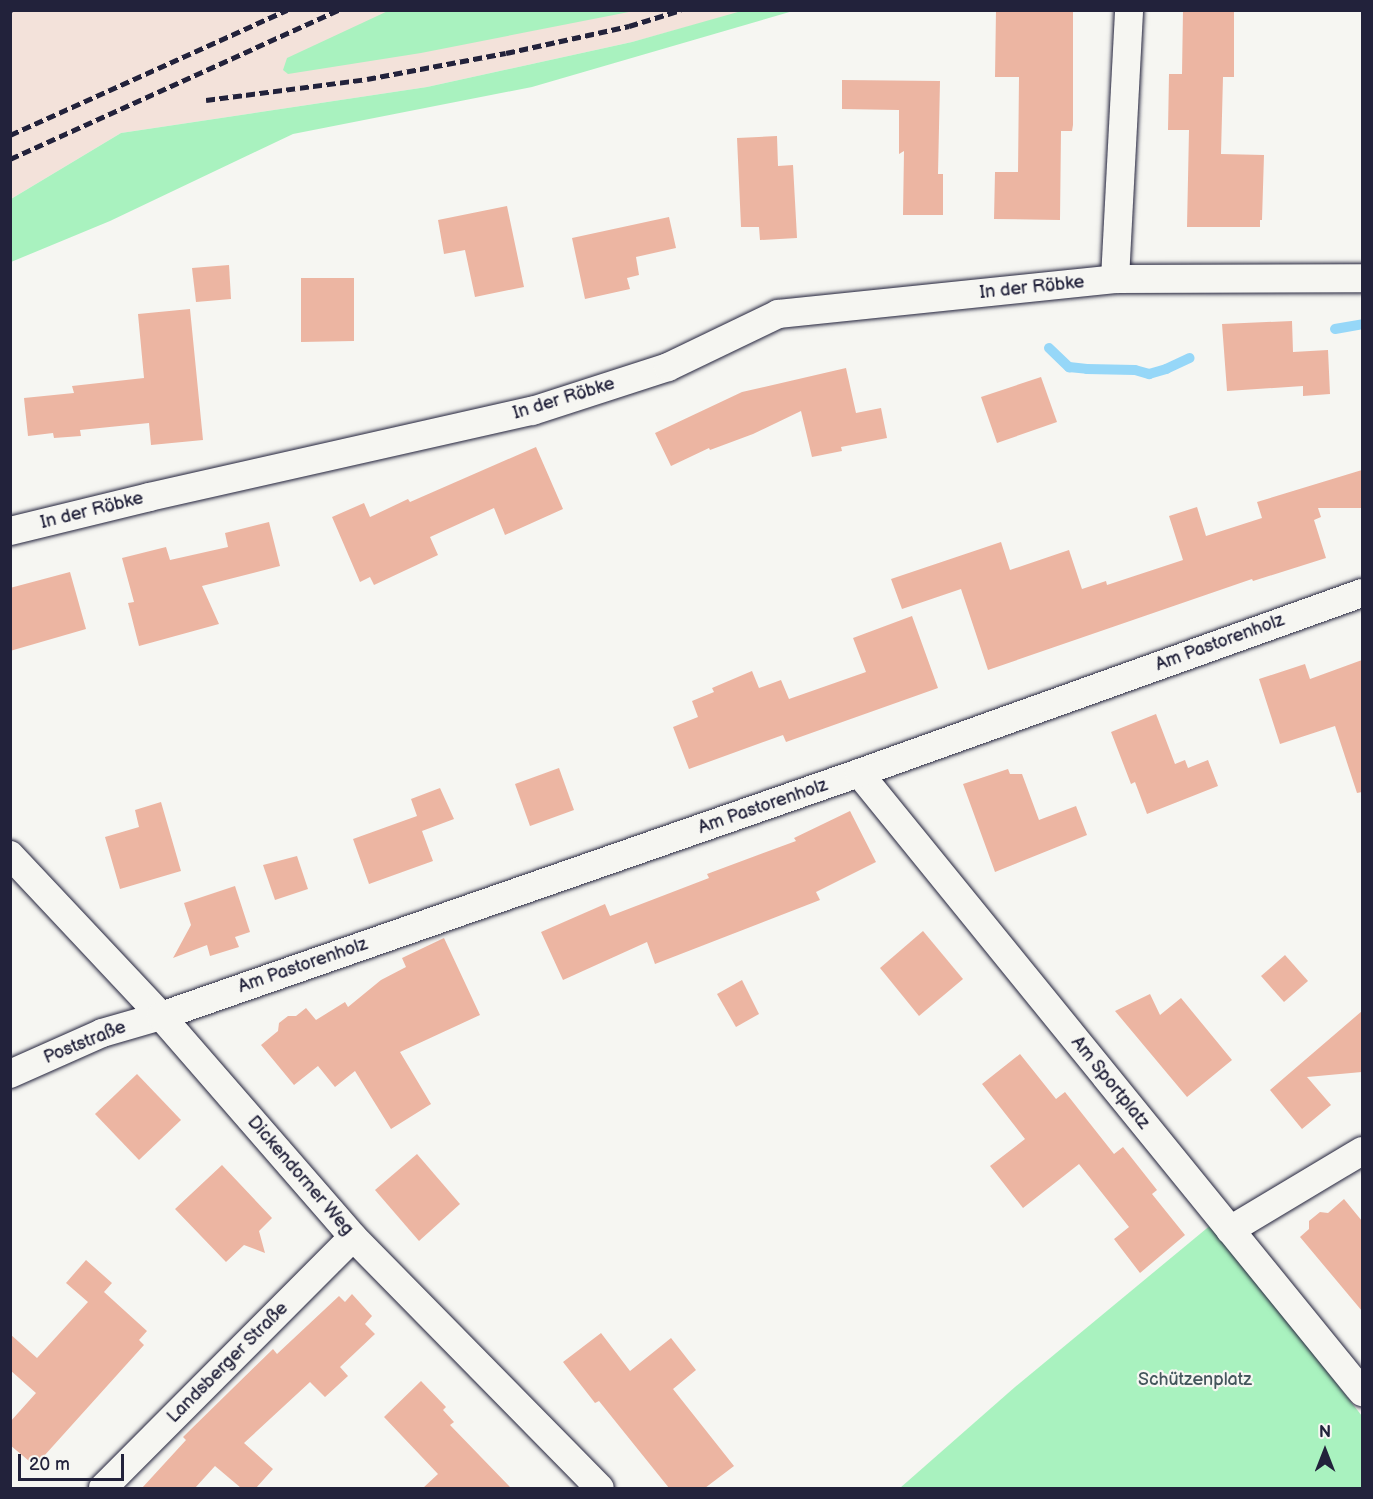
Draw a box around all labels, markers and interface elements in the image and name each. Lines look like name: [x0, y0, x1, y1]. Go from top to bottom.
street label: In der Röbke: [979, 272, 1085, 304]
street label: In der Röbke: [511, 373, 617, 425]
street label: In der Röbke: [38, 488, 146, 534]
street label: Am Pastorenholz: [1153, 610, 1287, 676]
street label: Am Pastorenholz: [695, 775, 831, 839]
street label: Am Pastorenholz: [235, 934, 371, 998]
street label: Poststraße: [41, 1017, 129, 1069]
street label: Am Sportplatz: [1066, 1032, 1154, 1134]
street label: Dickendorner Weg: [242, 1112, 358, 1240]
street label: Landsberger Straße: [163, 1298, 293, 1428]
park label: Schützenplatz: [1138, 1369, 1252, 1391]
north arrow: [1295, 1421, 1355, 1481]
text: N: [1319, 1423, 1331, 1442]
scale bar: [21, 1442, 128, 1480]
text: 20 m: [29, 1454, 70, 1475]

